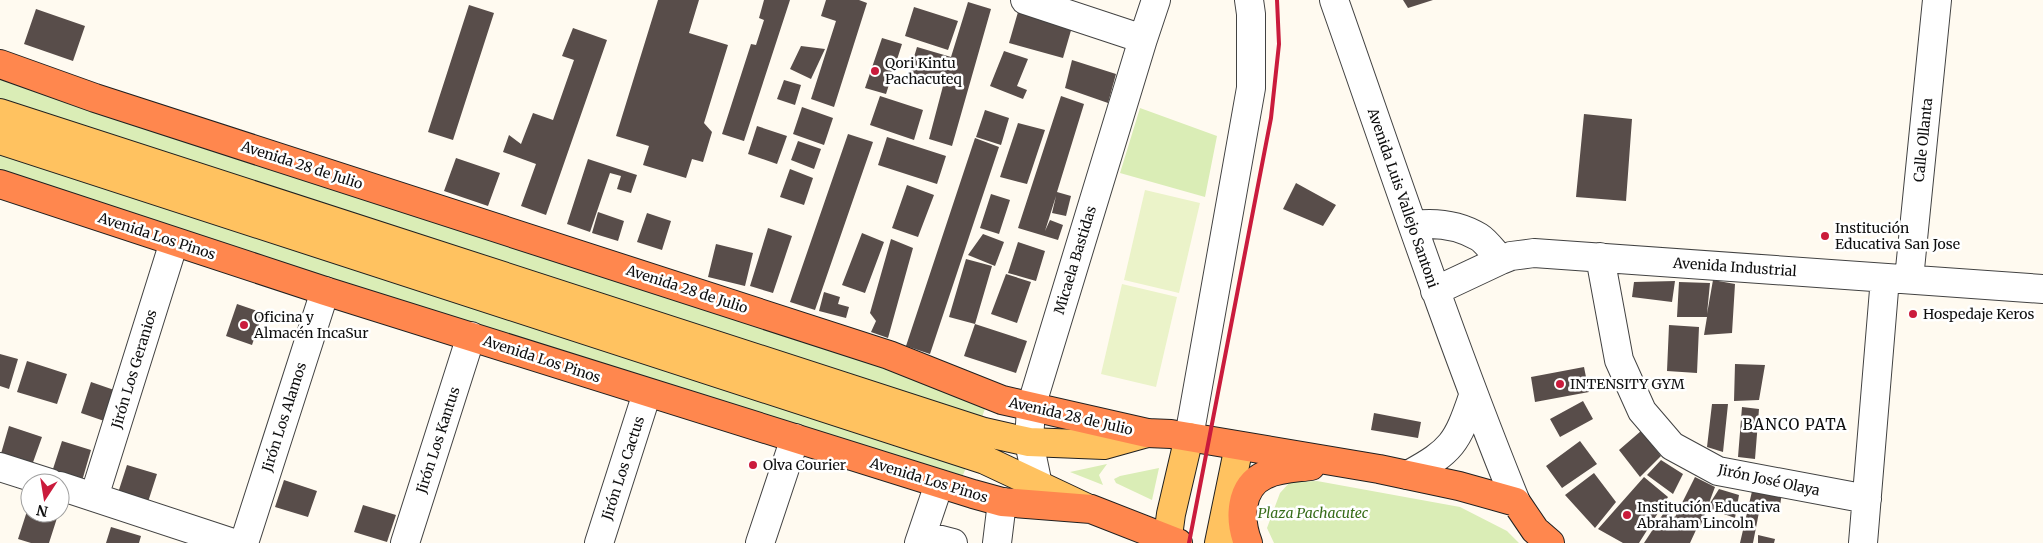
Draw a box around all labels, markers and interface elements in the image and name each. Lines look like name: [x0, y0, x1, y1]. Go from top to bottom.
place label: Qori Kintu Pachacuteq: [885, 54, 962, 88]
marker: Qori Kintu Pachacuteq: [869, 65, 881, 77]
street label: Calle Ollanta: [1910, 97, 1936, 183]
street label: Avenida Luis Vallejo Santoni: [1363, 105, 1442, 291]
street label: Avenida 28 de Julio: [238, 137, 365, 193]
street label: Micaela Bastidas: [1050, 203, 1100, 316]
street label: Avenida Los Pinos: [95, 208, 218, 263]
place label: Institución Educativa San Jose: [1835, 219, 1960, 253]
marker: Institución Educativa San Jose: [1819, 230, 1831, 242]
street label: Avenida Industrial: [1672, 254, 1798, 280]
street label: Avenida 28 de Julio: [623, 261, 750, 317]
place label: Hospedaje Keros: [1923, 305, 2034, 323]
street label: Jirón Los Geranios: [107, 307, 161, 432]
place label: Oficina y Almacén IncaSur: [253, 308, 369, 342]
marker: Hospedaje Keros: [1907, 308, 1919, 320]
marker: Oficina y Almacén IncaSur: [238, 319, 250, 331]
street label: Avenida Los Pinos: [480, 331, 603, 386]
street label: Jirón Los Alamos: [258, 360, 310, 475]
place label: INTENSITY GYM: [1570, 375, 1685, 393]
marker: INTENSITY GYM: [1554, 378, 1566, 390]
street label: Jirón Los Kantus: [412, 384, 464, 496]
street label: Avenida 28 de Julio: [1006, 393, 1135, 439]
street label: Jirón Los Cactus: [597, 414, 648, 523]
district label: BANCO PATA: [1743, 415, 1847, 434]
street label: Avenida Los Pinos: [867, 453, 990, 507]
place label: Olva Courier: [763, 456, 846, 474]
marker: Olva Courier: [747, 459, 759, 471]
street label: Jirón José Olaya: [1715, 460, 1822, 500]
north arrow: [20, 473, 70, 523]
place label: Institución Educativa Abraham Lincoln: [1636, 498, 1781, 532]
text: N: [35, 501, 50, 521]
park label: Plaza Pachacutec: [1258, 504, 1369, 522]
marker: Institución Educativa Abraham Lincoln: [1621, 509, 1633, 521]

